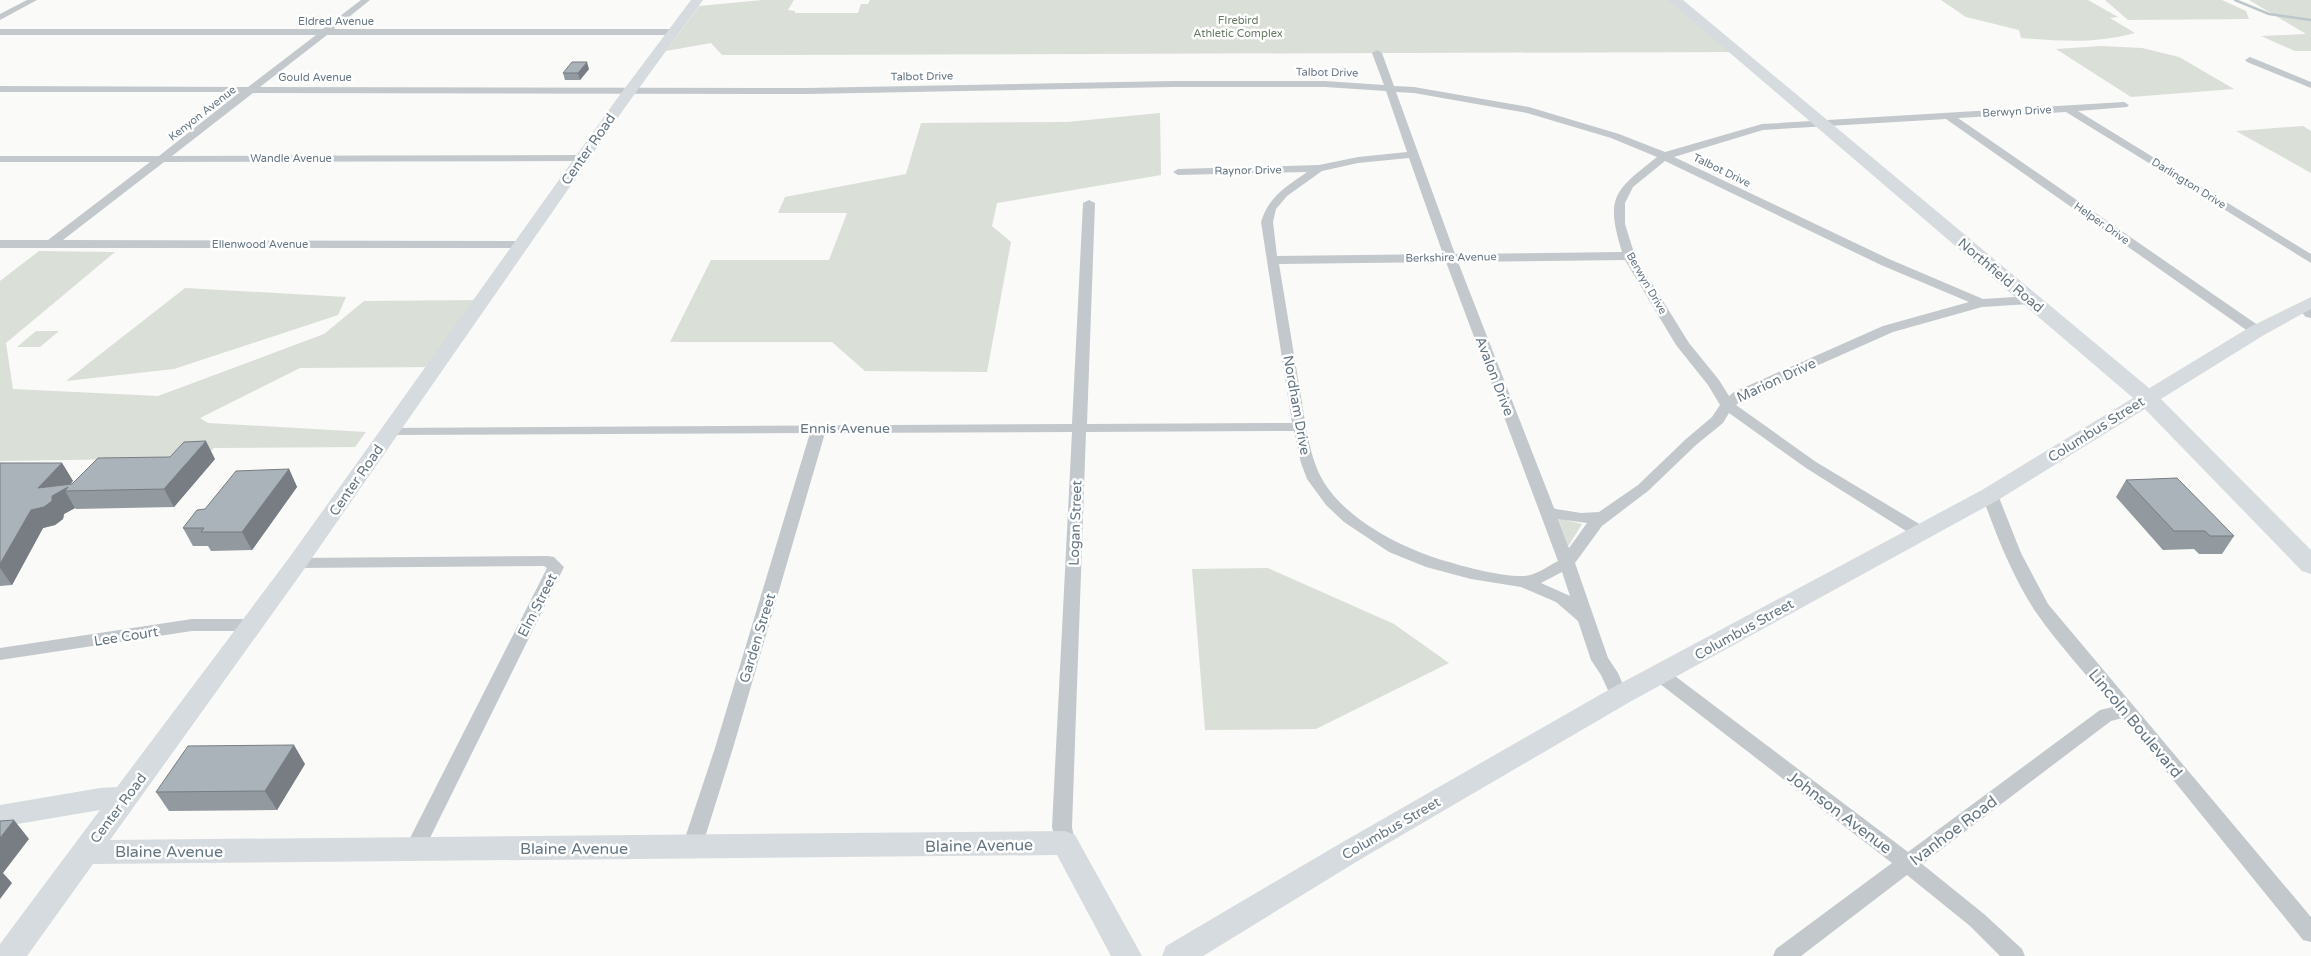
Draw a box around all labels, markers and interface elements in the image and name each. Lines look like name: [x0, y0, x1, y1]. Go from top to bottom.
park label: FIrebird Athletic Complex: [1193, 14, 1283, 40]
street label: Eldred Avenue: [298, 15, 374, 28]
street label: Talbot Drive: [1296, 65, 1358, 80]
street label: Talbot Drive: [891, 69, 953, 84]
street label: Gould Avenue: [278, 71, 352, 84]
street label: Kenyon Avenue: [166, 83, 238, 144]
street label: Berwyn Drive: [1982, 103, 2052, 120]
street label: Center Road: [558, 110, 619, 188]
street label: Talbot Drive: [1691, 151, 1753, 190]
street label: Wandle Avenue: [250, 152, 332, 165]
street label: Darlington Drive: [2149, 155, 2228, 211]
street label: Raynor Drive: [1214, 163, 1282, 178]
street label: Helper Drive: [2072, 200, 2132, 247]
street label: Northfield Road: [1954, 235, 2047, 316]
street label: Ellenwood Avenue: [212, 238, 308, 251]
street label: Berkshire Avenue: [1405, 250, 1497, 265]
street label: Berwyn Drive: [1624, 250, 1670, 316]
street label: Avalon Drive: [1472, 334, 1518, 418]
street label: Nordham Drive: [1279, 354, 1314, 456]
street label: Marion Drive: [1734, 355, 1819, 406]
street label: Columbus Street: [2045, 393, 2148, 466]
street label: Ennis Avenue: [800, 420, 890, 437]
street label: Center Road: [326, 441, 387, 519]
street label: Logan Street: [1066, 479, 1086, 566]
street label: Elm Street: [514, 570, 561, 640]
street label: Garden Street: [736, 591, 779, 685]
street label: Columbus Street: [1692, 595, 1797, 664]
street label: Lee Court: [93, 623, 160, 650]
street label: Lincoln Boulevard: [2084, 665, 2187, 782]
street label: Johnson Avenue: [1783, 767, 1895, 858]
street label: Center Road: [87, 770, 150, 847]
street label: Ivanhoe Road: [1906, 791, 2001, 870]
street label: Columbus Street: [1339, 793, 1444, 863]
street label: Blaine Avenue: [925, 835, 1033, 857]
street label: Blaine Avenue: [520, 839, 628, 859]
street label: Blaine Avenue: [115, 842, 223, 862]

